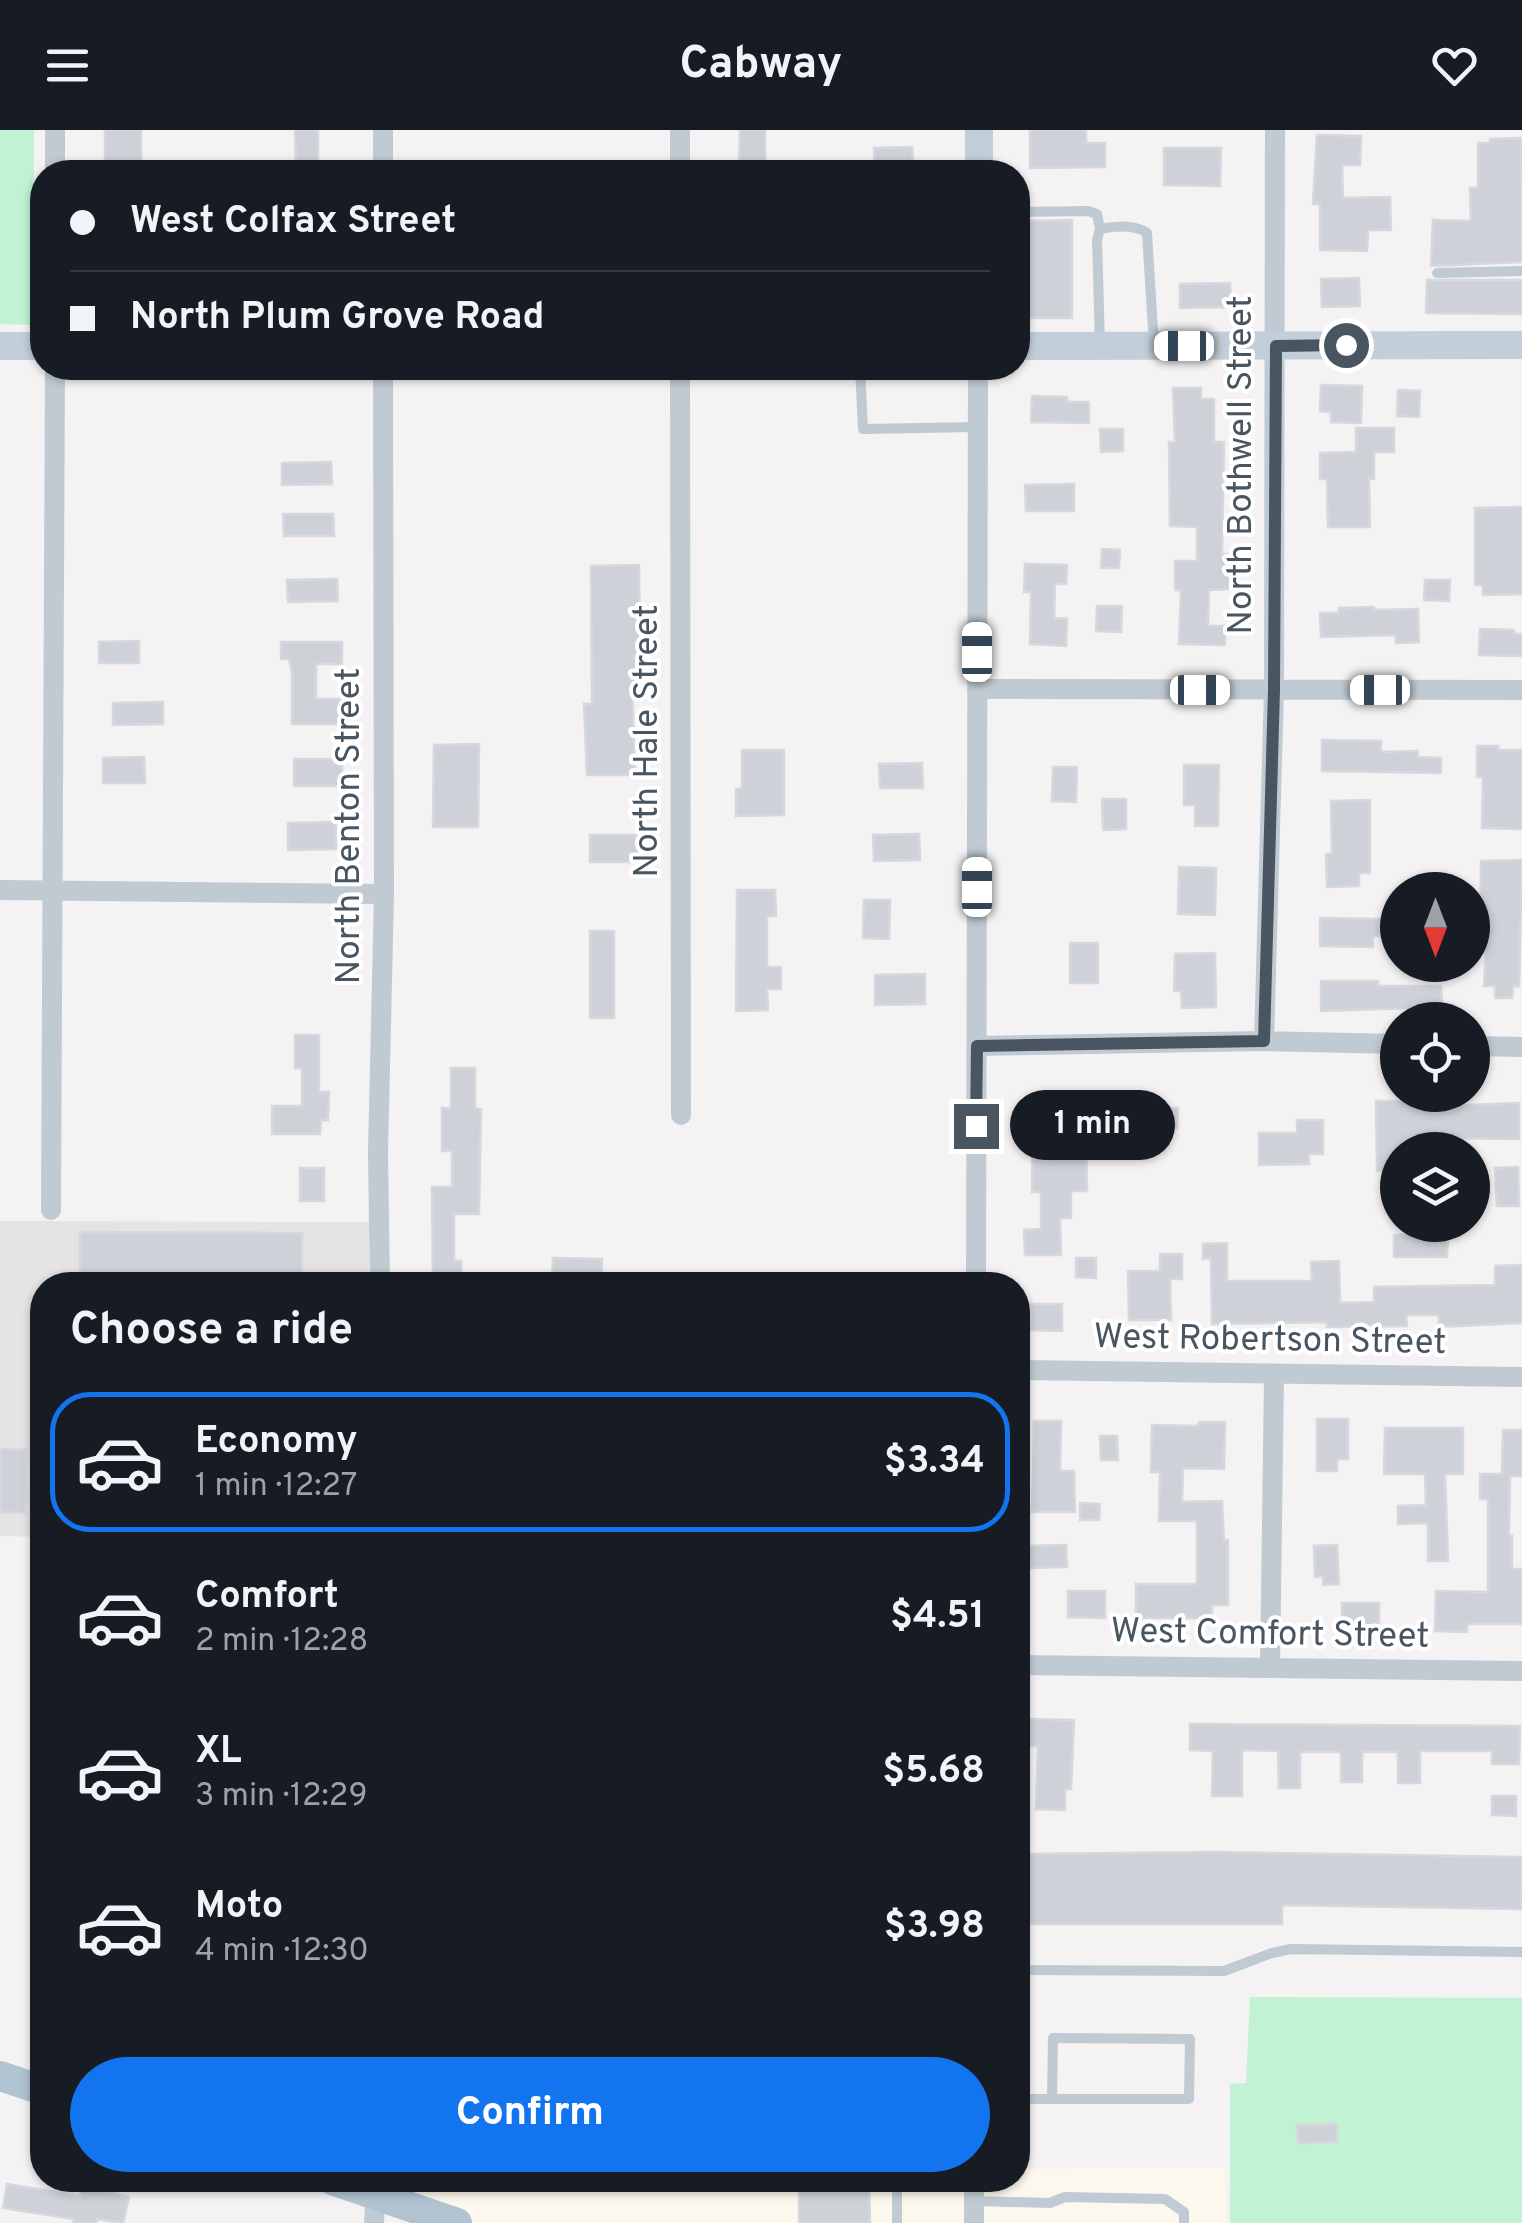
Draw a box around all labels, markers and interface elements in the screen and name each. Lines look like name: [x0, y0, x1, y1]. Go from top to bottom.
text: Cabway: [680, 37, 842, 94]
icon: menu: [40, 38, 95, 93]
icon: heart: [1427, 38, 1482, 93]
text: West Colfax Street: [130, 198, 456, 247]
text: North Plum Grove Road: [130, 294, 544, 343]
street label: North Bothwell Street: [1220, 295, 1264, 635]
route start: [1324, 323, 1369, 368]
car: [1154, 331, 1214, 361]
street label: North Hale Street: [626, 604, 670, 878]
car: [962, 622, 992, 682]
street label: North Benton Street: [328, 668, 372, 984]
car: [1170, 675, 1230, 705]
car: [1350, 675, 1410, 705]
car: [962, 857, 992, 917]
north arrow: [1380, 872, 1490, 982]
map controls: [1380, 872, 1490, 1242]
button: locate: [1380, 1002, 1490, 1112]
callout: 1 min: [1011, 1091, 1176, 1161]
route end: [954, 1104, 999, 1149]
text: 1 min: [1054, 1105, 1131, 1145]
button: layers: [1380, 1132, 1490, 1242]
text: Choose a ride: [70, 1303, 353, 1360]
street label: West Robertson Street: [1093, 1316, 1447, 1366]
icon: car: [75, 1417, 165, 1507]
text: Economy: [195, 1418, 357, 1467]
text: $3.34: [884, 1438, 985, 1487]
text: 1 min · 12:27: [195, 1467, 357, 1507]
icon: car: [75, 1572, 165, 1662]
text: Comfort: [195, 1573, 339, 1622]
text: $4.51: [890, 1593, 985, 1642]
street label: West Comfort Street: [1110, 1610, 1430, 1660]
text: 2 min · 12:28: [195, 1622, 368, 1662]
icon: car: [75, 1727, 165, 1817]
text: XL: [195, 1728, 242, 1777]
text: $5.68: [882, 1748, 985, 1797]
text: 3 min · 12:29: [195, 1777, 367, 1817]
icon: car: [75, 1882, 165, 1972]
text: Moto: [195, 1883, 283, 1932]
text: $3.98: [884, 1903, 985, 1952]
text: 4 min · 12:30: [195, 1932, 369, 1972]
button: Confirm: [70, 2057, 990, 2172]

